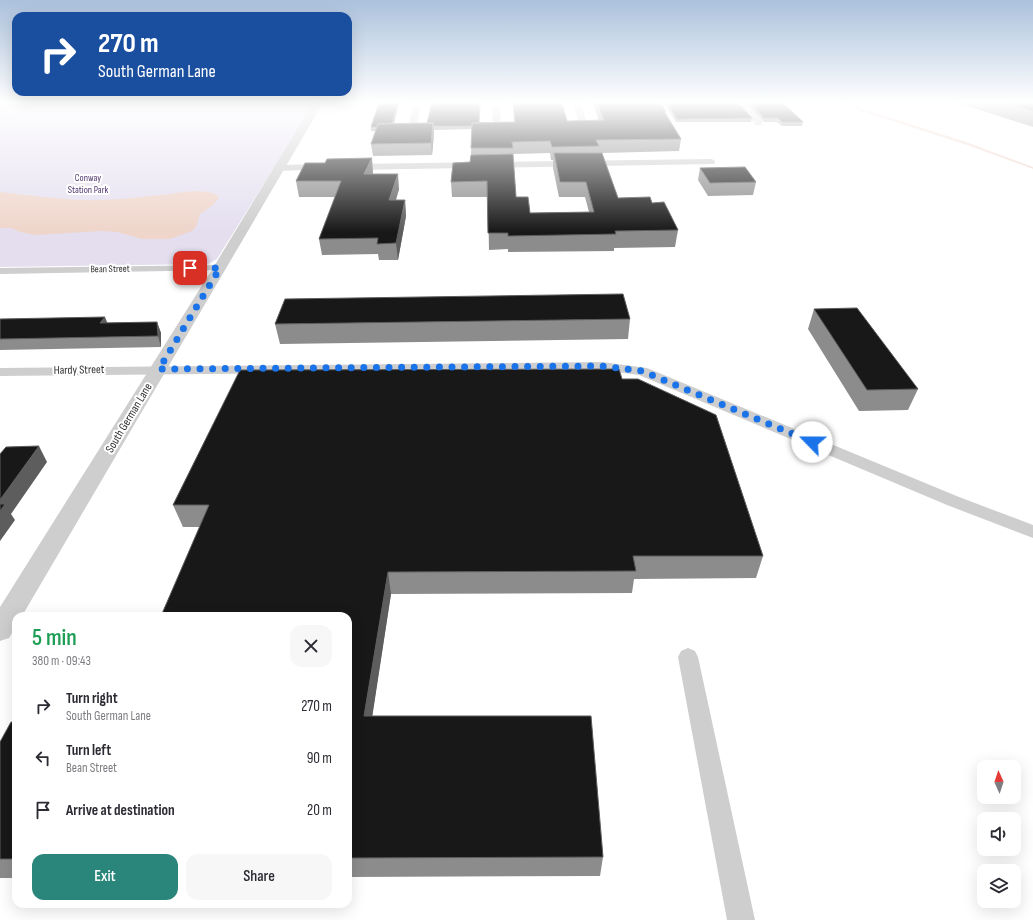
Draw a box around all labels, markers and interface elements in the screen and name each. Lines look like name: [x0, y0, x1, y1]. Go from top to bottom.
text: 270 m: [98, 27, 159, 60]
icon: right: [32, 28, 84, 80]
text: South German Lane: [98, 61, 216, 82]
park label: Conway Station Park: [68, 172, 109, 196]
pin: [173, 251, 207, 285]
icon: arrive: [179, 257, 201, 279]
street label: Bean Street: [90, 263, 130, 275]
street label: Hardy Street: [53, 362, 105, 378]
street label: South German Lane: [102, 380, 156, 456]
position arrow: [791, 421, 833, 463]
text: 5 min: [32, 623, 77, 652]
button: close: [290, 625, 332, 667]
text: 380 m · 09:43: [32, 653, 91, 669]
text: Turn right: [66, 689, 118, 708]
icon: right: [32, 695, 54, 717]
text: 270 m: [301, 697, 332, 716]
text: South German Lane: [66, 708, 151, 724]
text: Turn left: [66, 741, 111, 760]
icon: left: [32, 747, 54, 769]
text: 90 m: [307, 749, 332, 768]
text: Bean Street: [66, 760, 117, 776]
north arrow: [977, 760, 1021, 804]
map controls: [977, 760, 1021, 908]
icon: arrive: [32, 799, 54, 821]
text: Arrive at destination: [66, 801, 175, 820]
text: 20 m: [307, 801, 332, 820]
button: sound: [977, 812, 1021, 856]
button: Exit: [32, 854, 178, 900]
button: Share: [186, 854, 332, 900]
button: layers: [977, 864, 1021, 908]

